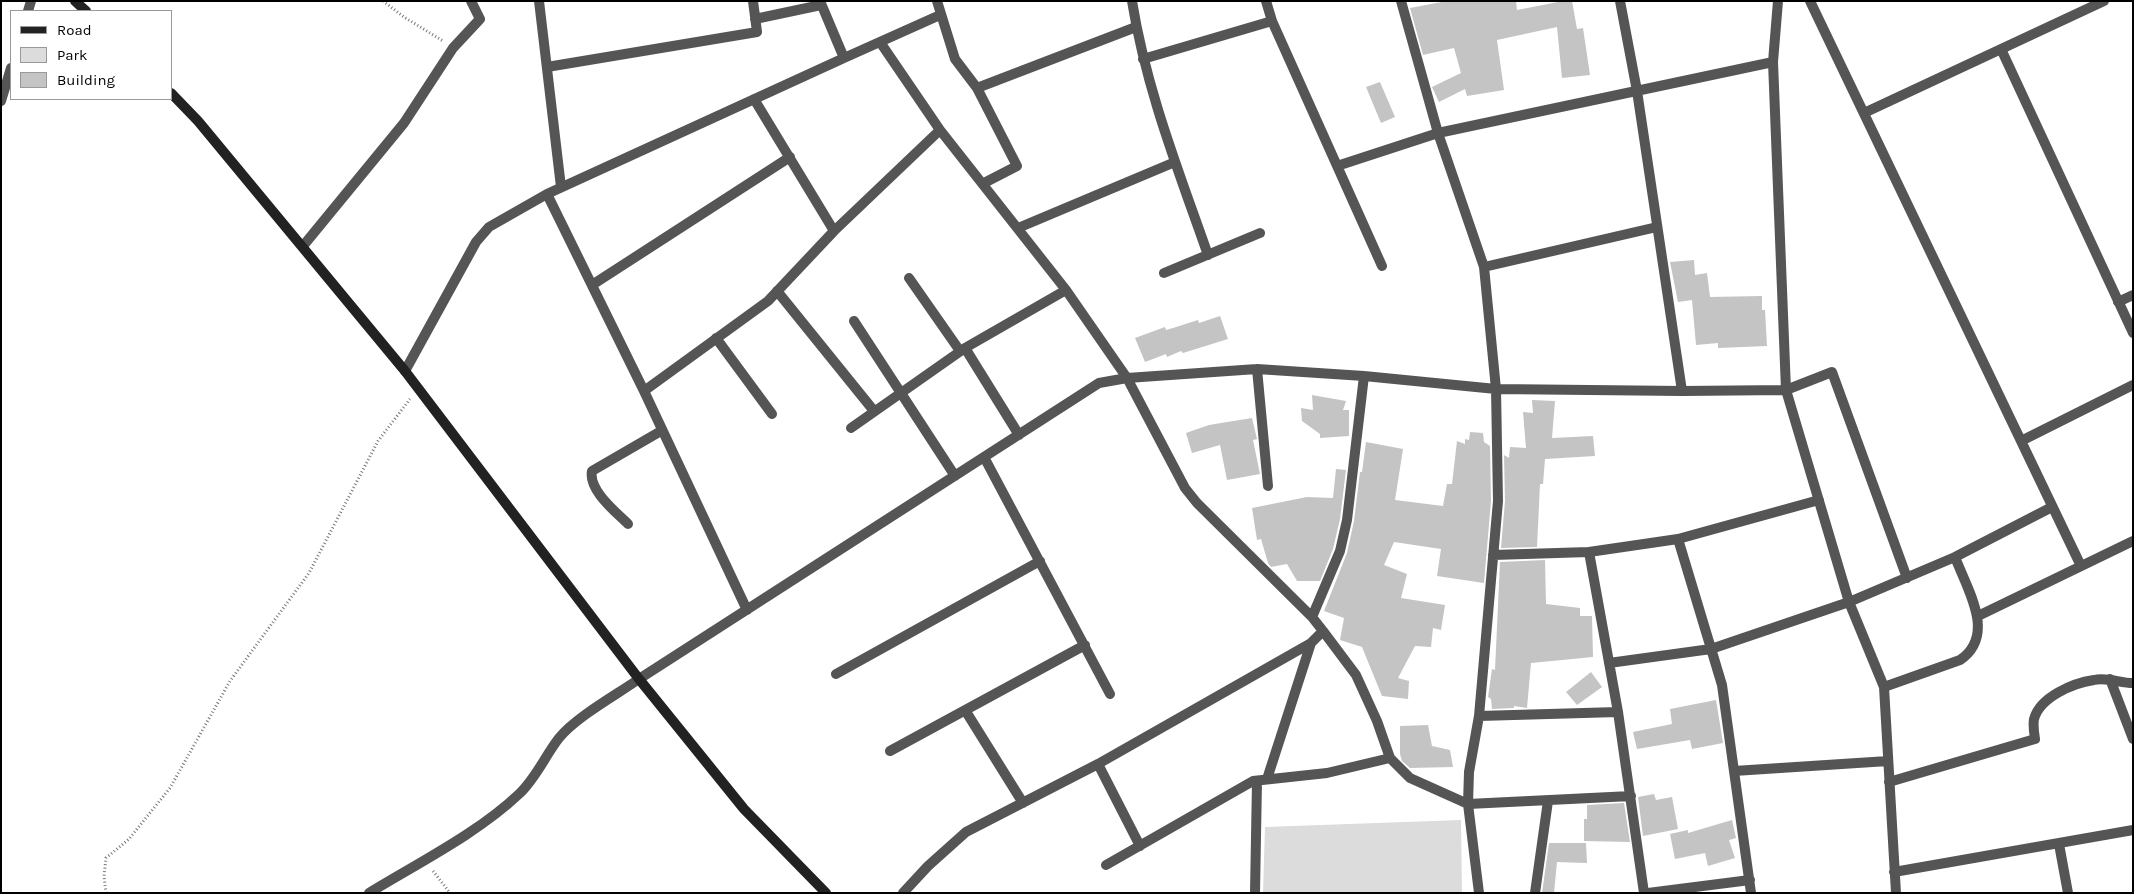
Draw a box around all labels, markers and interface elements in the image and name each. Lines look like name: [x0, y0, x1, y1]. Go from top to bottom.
legend: [10, 10, 172, 100]
text: Road: [57, 21, 92, 39]
text: Park: [57, 46, 87, 64]
text: Building: [57, 71, 115, 89]

